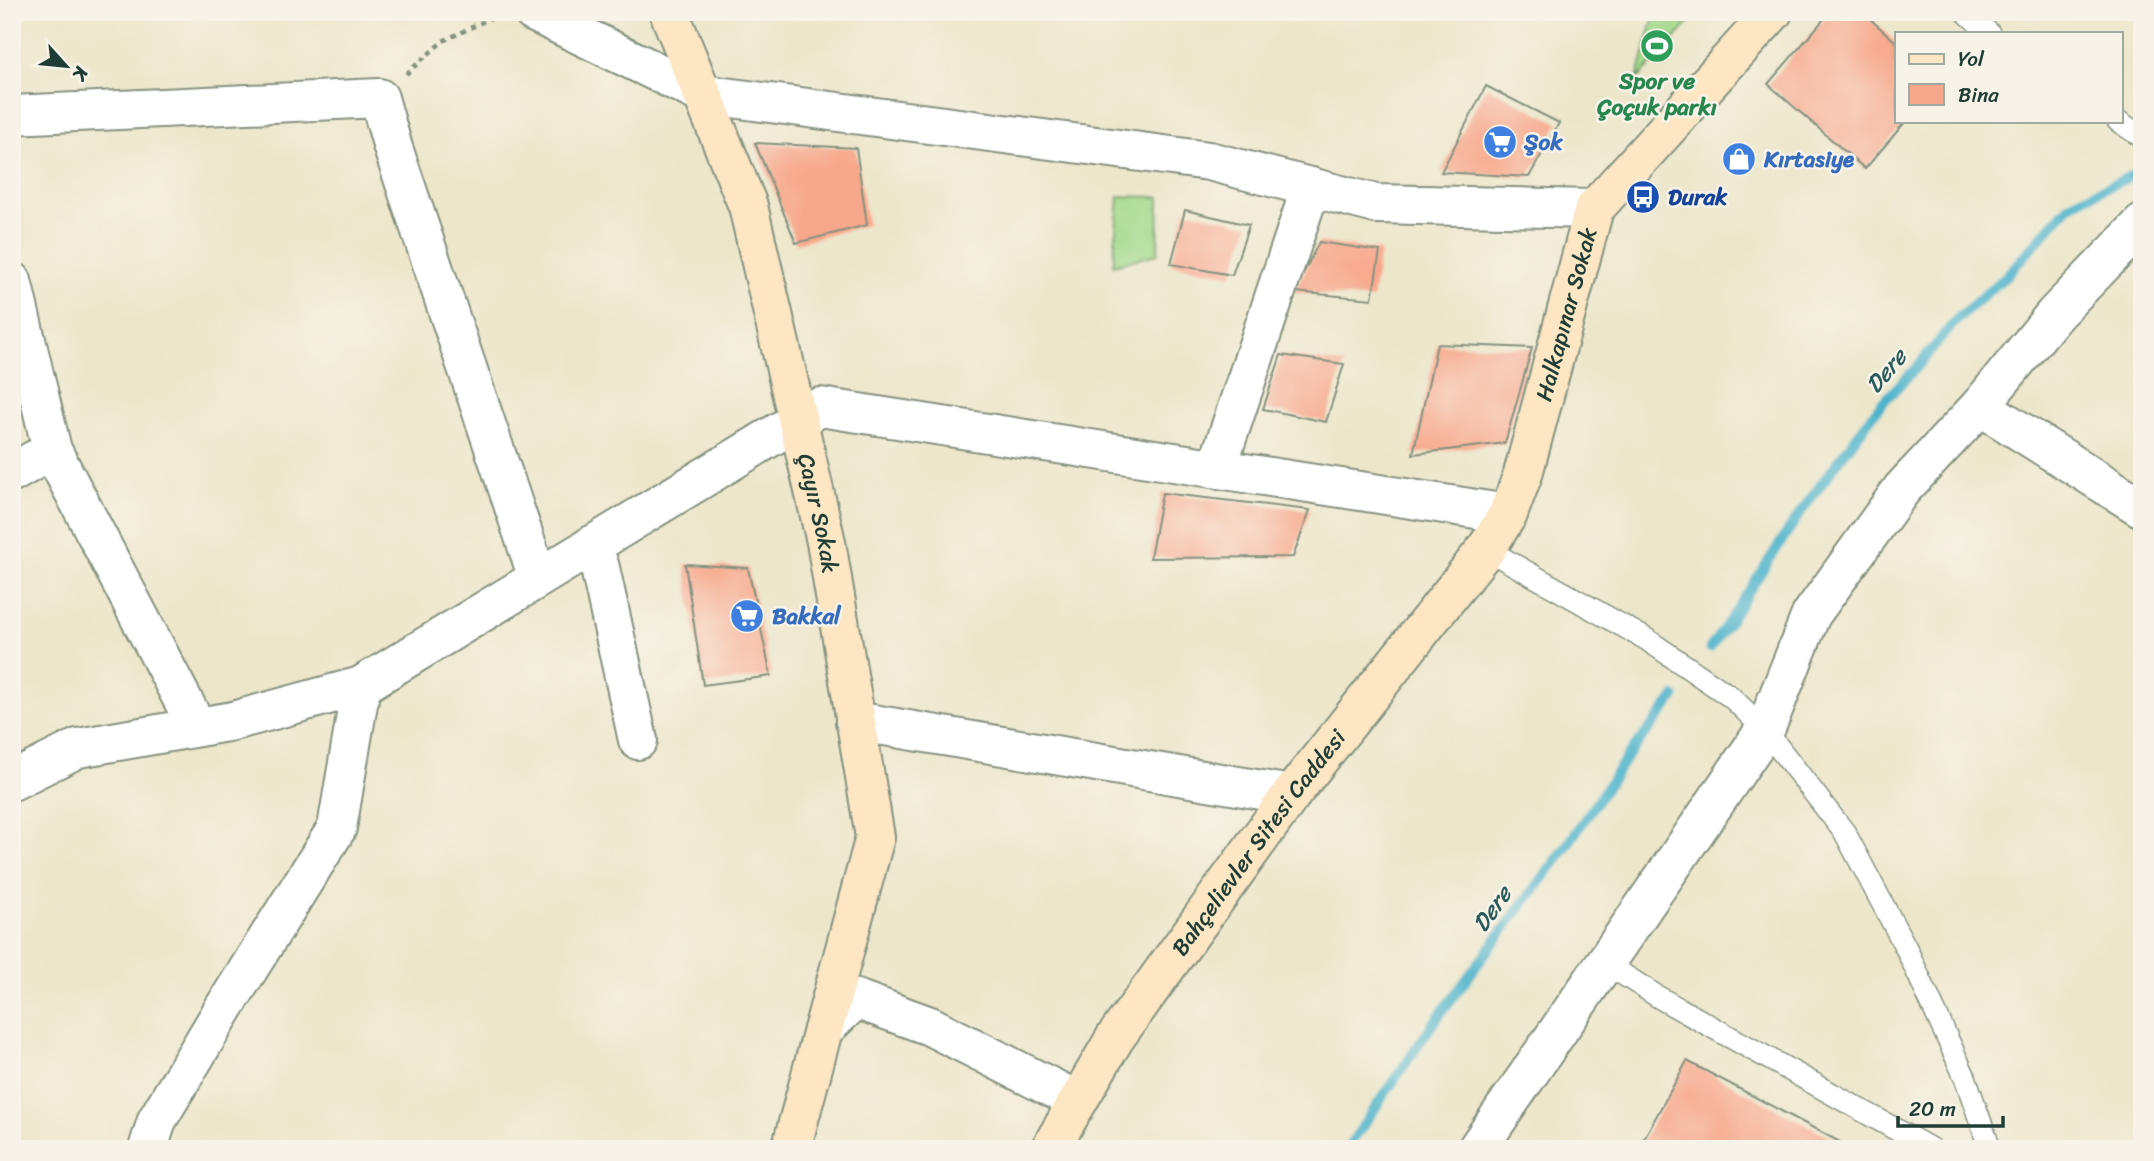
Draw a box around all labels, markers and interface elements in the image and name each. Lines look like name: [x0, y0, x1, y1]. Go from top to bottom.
sports icon: Spor ve Çoçuk parkı: [1638, 27, 1676, 65]
north arrow: [32, 32, 102, 102]
legend: [1895, 32, 2122, 122]
text: Yol: [1958, 40, 1985, 78]
text: K: [63, 60, 98, 87]
place label: Spor ve Çoçuk parkı: [1596, 61, 1717, 128]
text: Bina: [1958, 76, 1999, 114]
place label: Şok: [1523, 122, 1563, 163]
supermarket icon: Şok: [1481, 123, 1519, 161]
place label: Kırtasiye: [1763, 139, 1855, 180]
shop icon: Kırtasiye: [1720, 140, 1758, 178]
place label: Durak: [1668, 177, 1728, 218]
bus stop icon: Durak: [1624, 178, 1662, 216]
street label: Halkapınar Sokak: [1523, 222, 1609, 406]
water label: Dere: [1854, 337, 1920, 403]
street label: Çayır Sokak: [786, 449, 851, 576]
place label: Bakkal: [772, 596, 842, 637]
supermarket icon: Bakkal: [728, 597, 766, 635]
street label: Bahçelievler Sitesi Caddesi: [1160, 719, 1357, 965]
water label: Dere: [1461, 875, 1525, 941]
scale bar: [1898, 1084, 2004, 1128]
text: 20 m: [1909, 1090, 1956, 1128]

